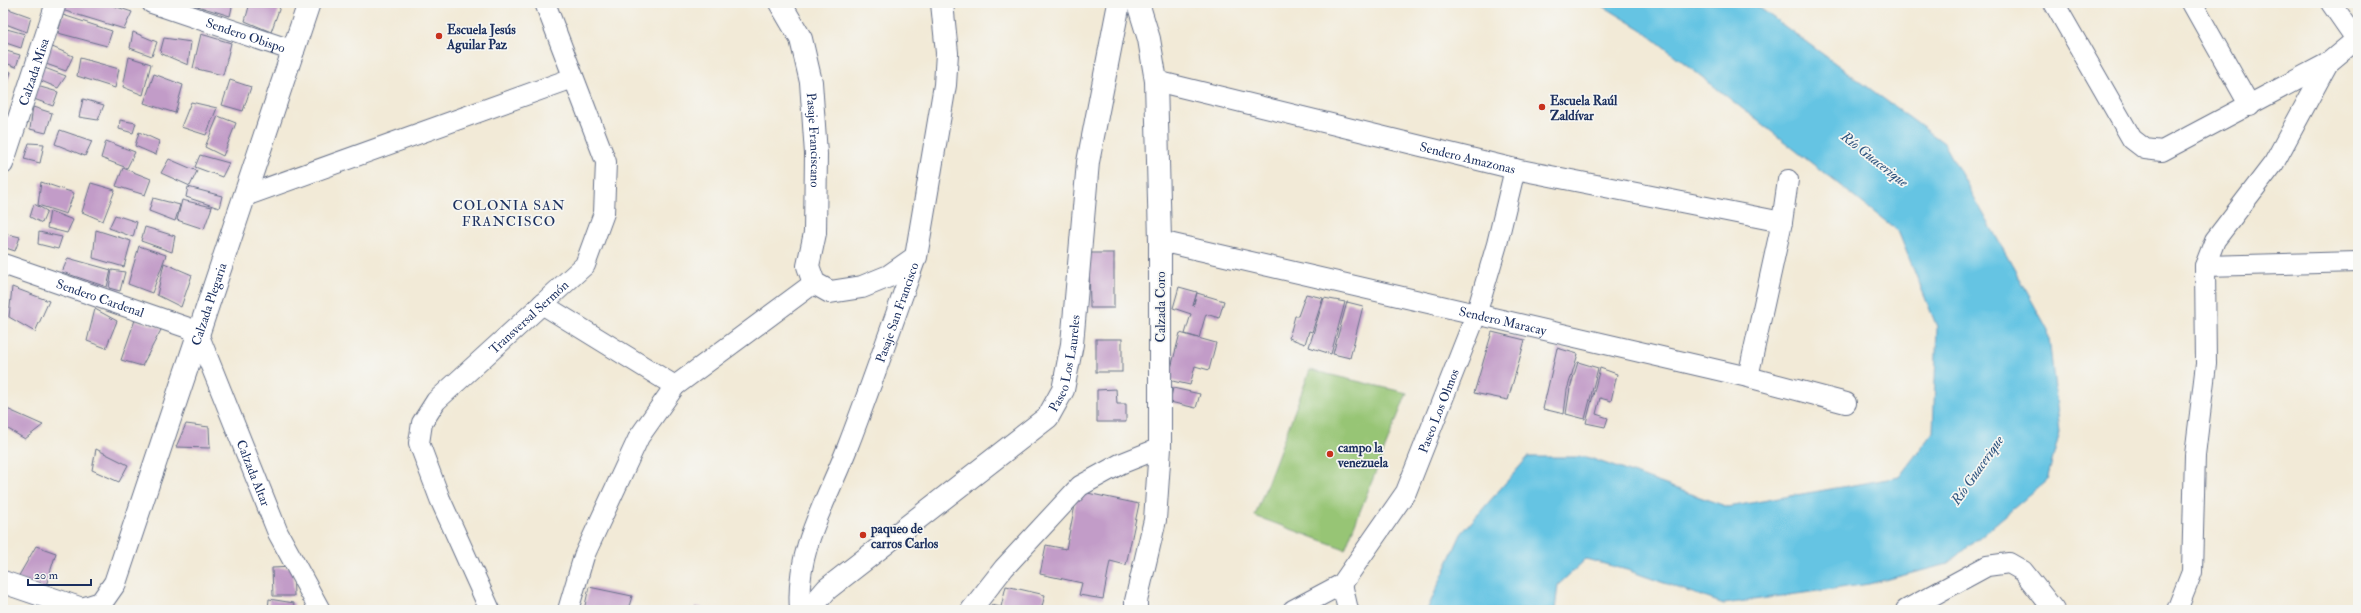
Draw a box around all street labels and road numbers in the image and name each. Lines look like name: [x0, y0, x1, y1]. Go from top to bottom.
street label: Sendero Obispo: [204, 15, 287, 56]
street label: Calzada Misa: [16, 36, 53, 108]
street label: Pasaje Franciscano: [803, 92, 823, 188]
street label: Sendero Amazonas: [1418, 139, 1517, 178]
street label: Calzada Plegaria: [188, 260, 231, 348]
street label: Pasaje San Francisco: [873, 260, 923, 365]
street label: Calzada Coro: [1153, 271, 1169, 343]
street label: Sendero Cardenal: [54, 276, 147, 321]
street label: Transversal Sermón: [486, 277, 572, 358]
street label: Sendero Maracay: [1457, 303, 1548, 340]
street label: Paseo Los Laureles: [1046, 314, 1084, 415]
street label: Paseo Los Olmos: [1415, 366, 1463, 455]
street label: Calzada Altar: [232, 438, 273, 509]

